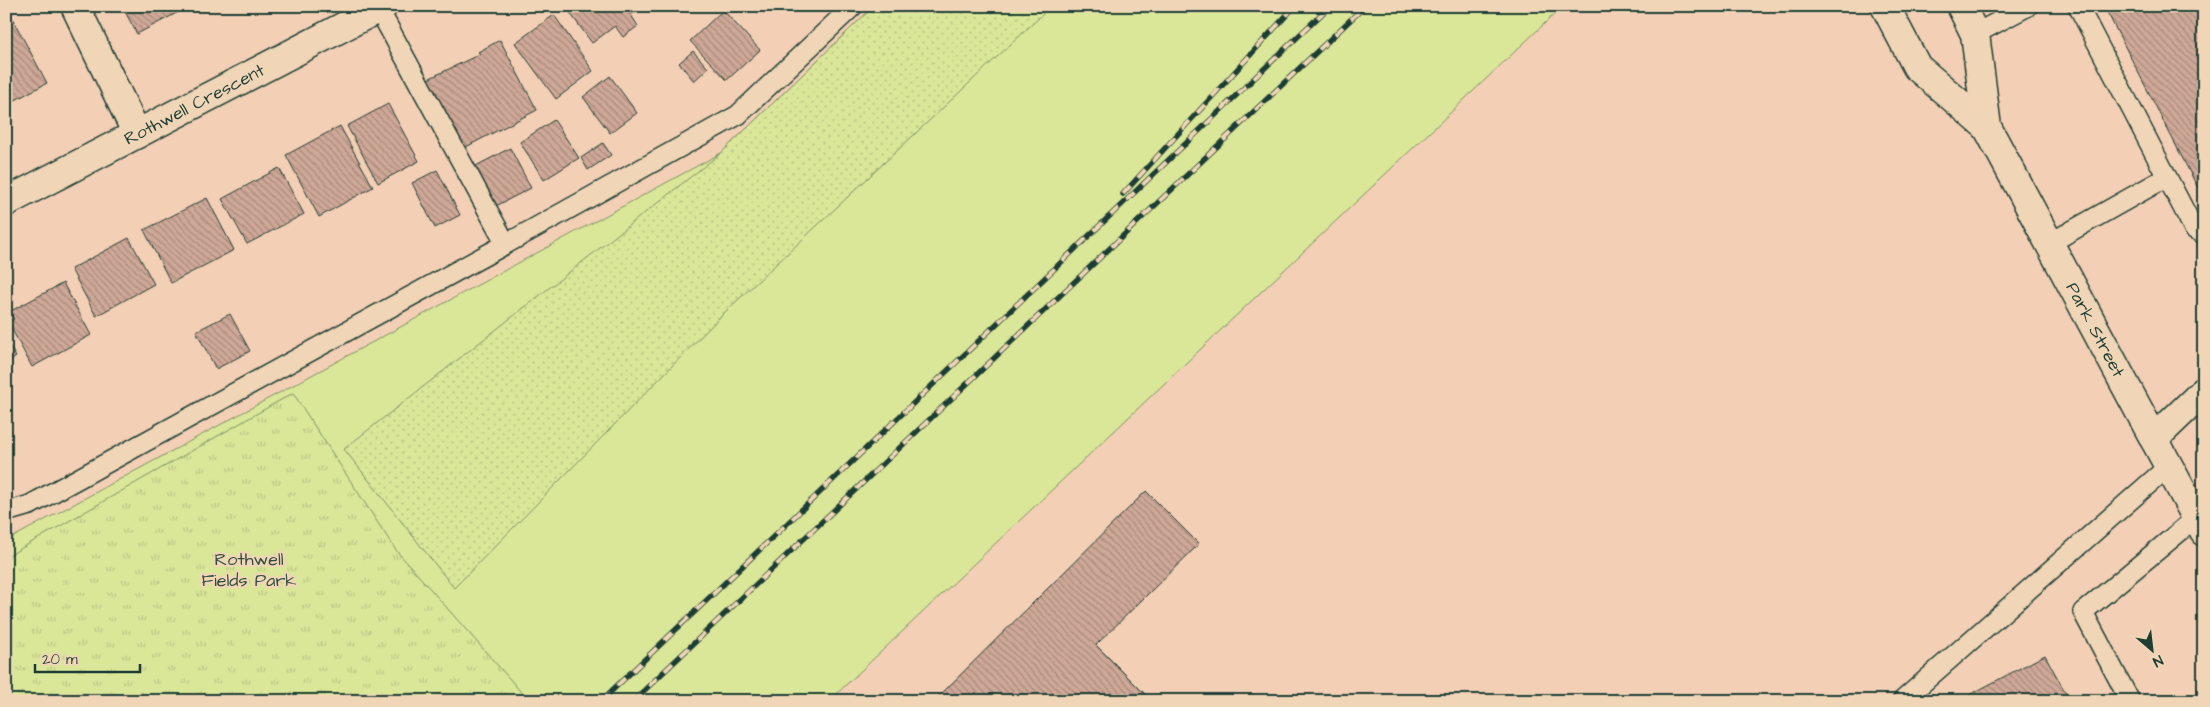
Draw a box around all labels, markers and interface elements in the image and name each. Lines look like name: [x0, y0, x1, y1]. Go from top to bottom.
street label: Rothwell Crescent: [119, 57, 269, 151]
street label: Park Street: [2060, 278, 2132, 382]
park label: Rothwell Fields Park: [202, 547, 296, 593]
north arrow: [2128, 624, 2178, 674]
scale bar: [35, 642, 140, 674]
text: 20 m: [42, 649, 78, 670]
text: N: [2149, 650, 2166, 672]

